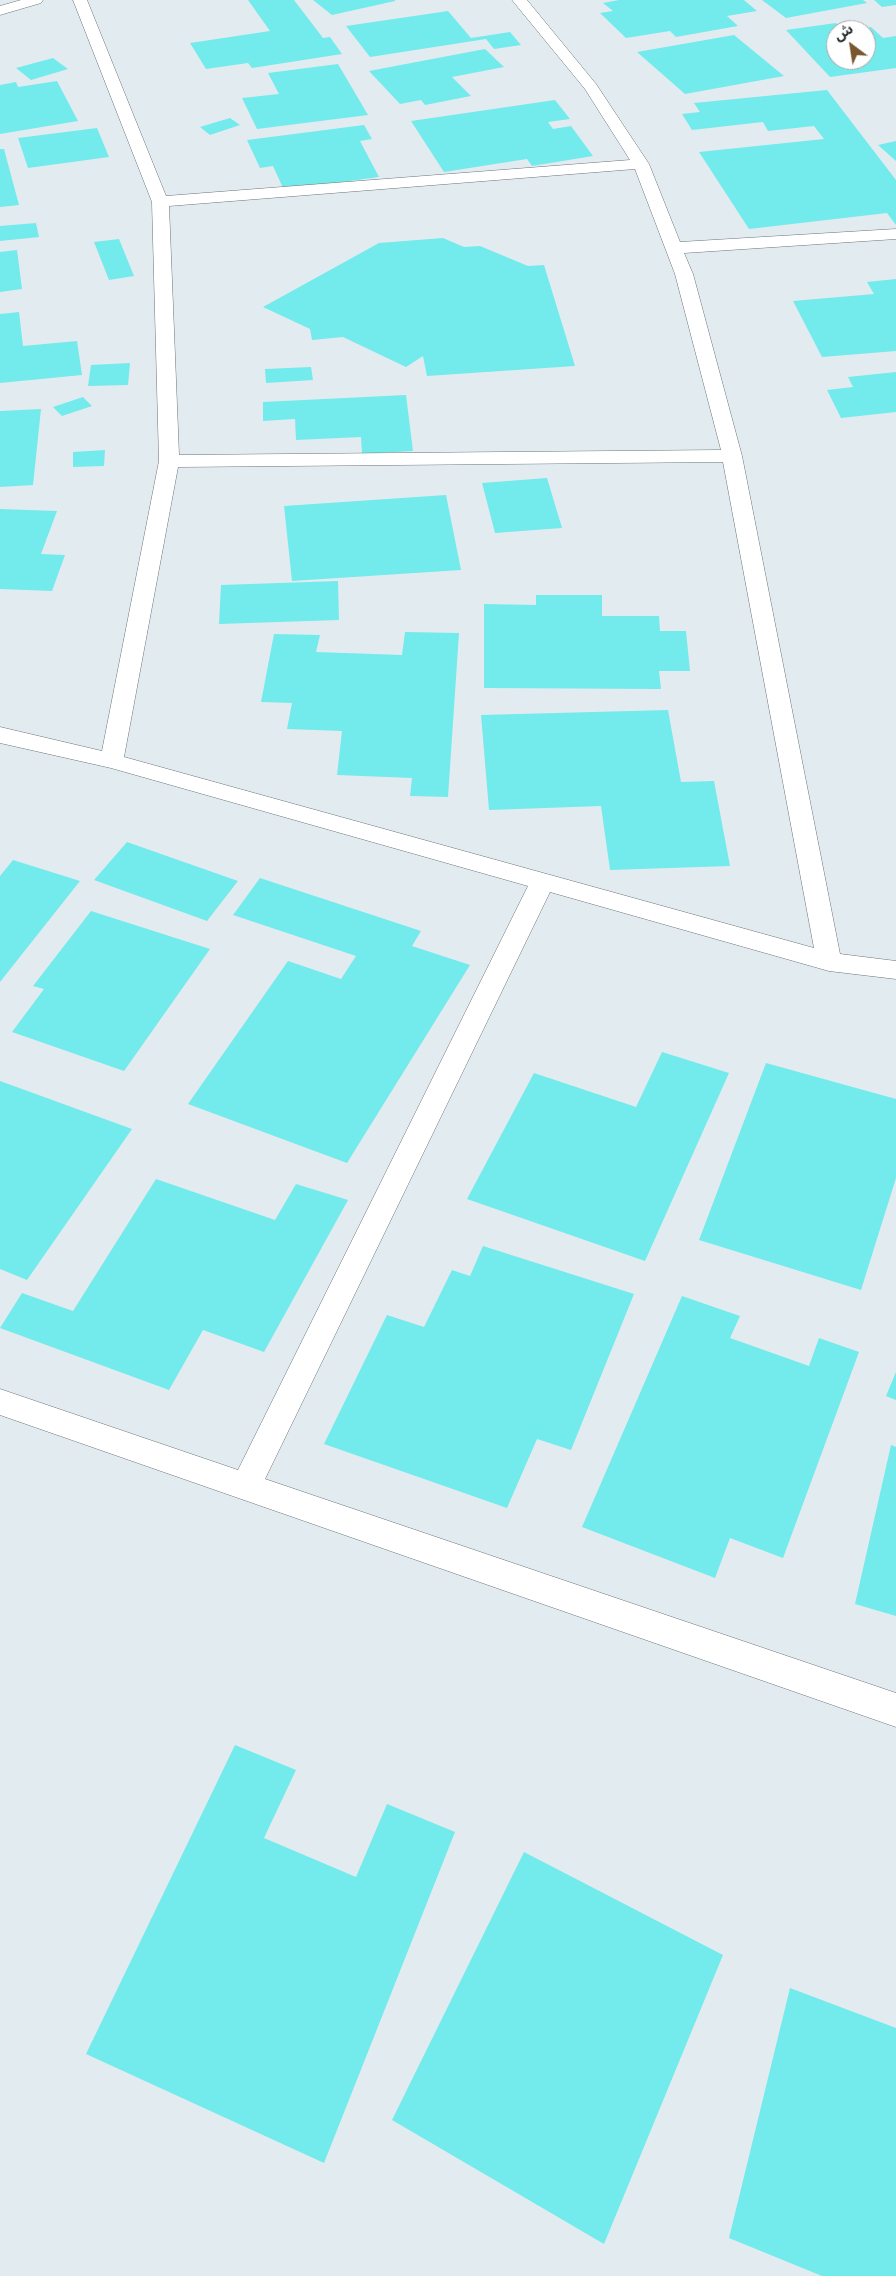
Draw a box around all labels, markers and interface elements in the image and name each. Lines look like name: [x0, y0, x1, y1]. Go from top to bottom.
north arrow: [826, 20, 876, 70]
text: ش: [831, 20, 856, 45]

